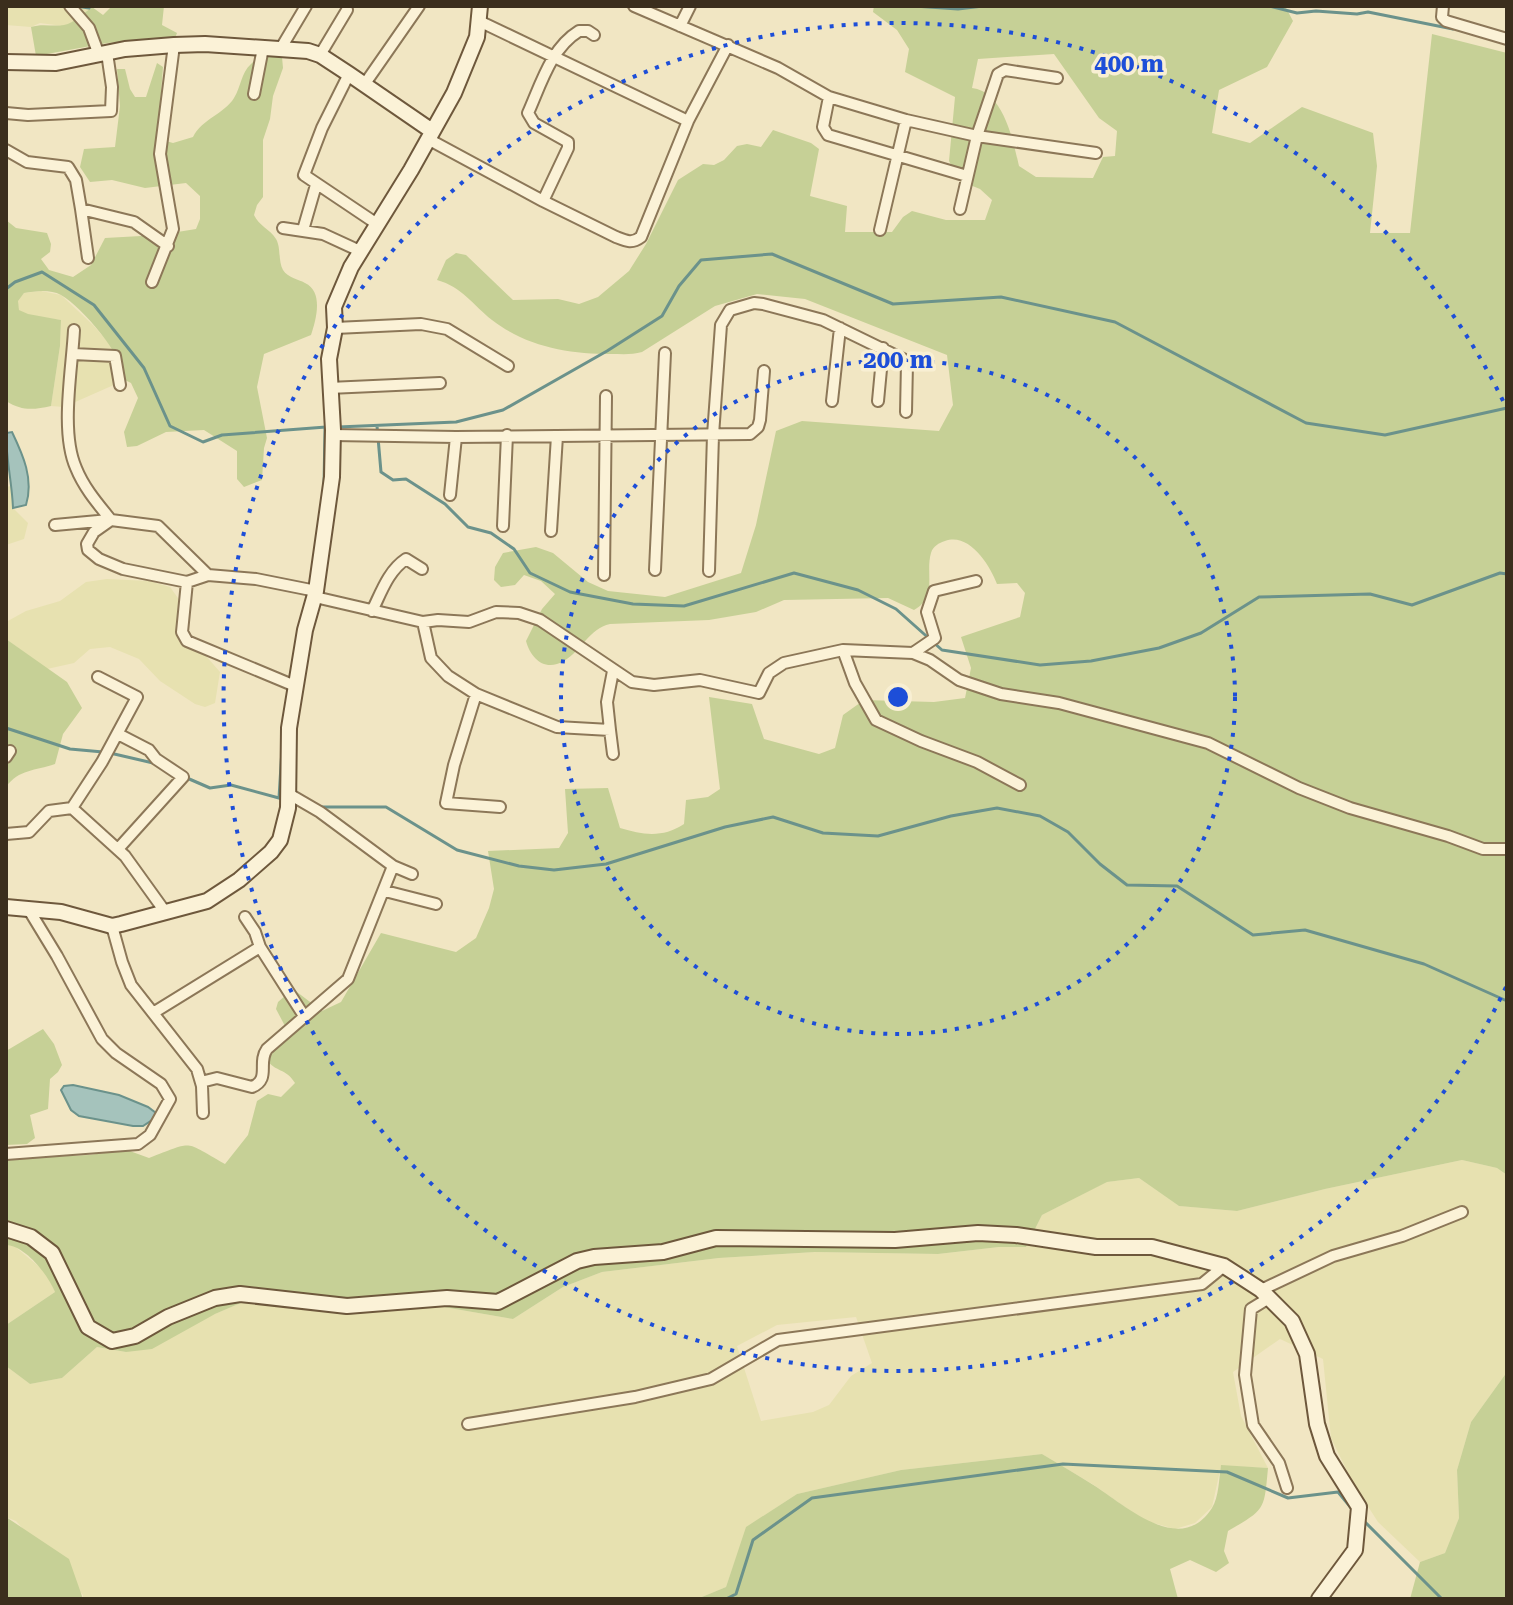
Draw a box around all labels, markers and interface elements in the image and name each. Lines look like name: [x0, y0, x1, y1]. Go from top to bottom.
text: 400 m: [1094, 50, 1164, 78]
text: 200 m: [863, 346, 933, 374]
centre of rings: [884, 683, 912, 711]

